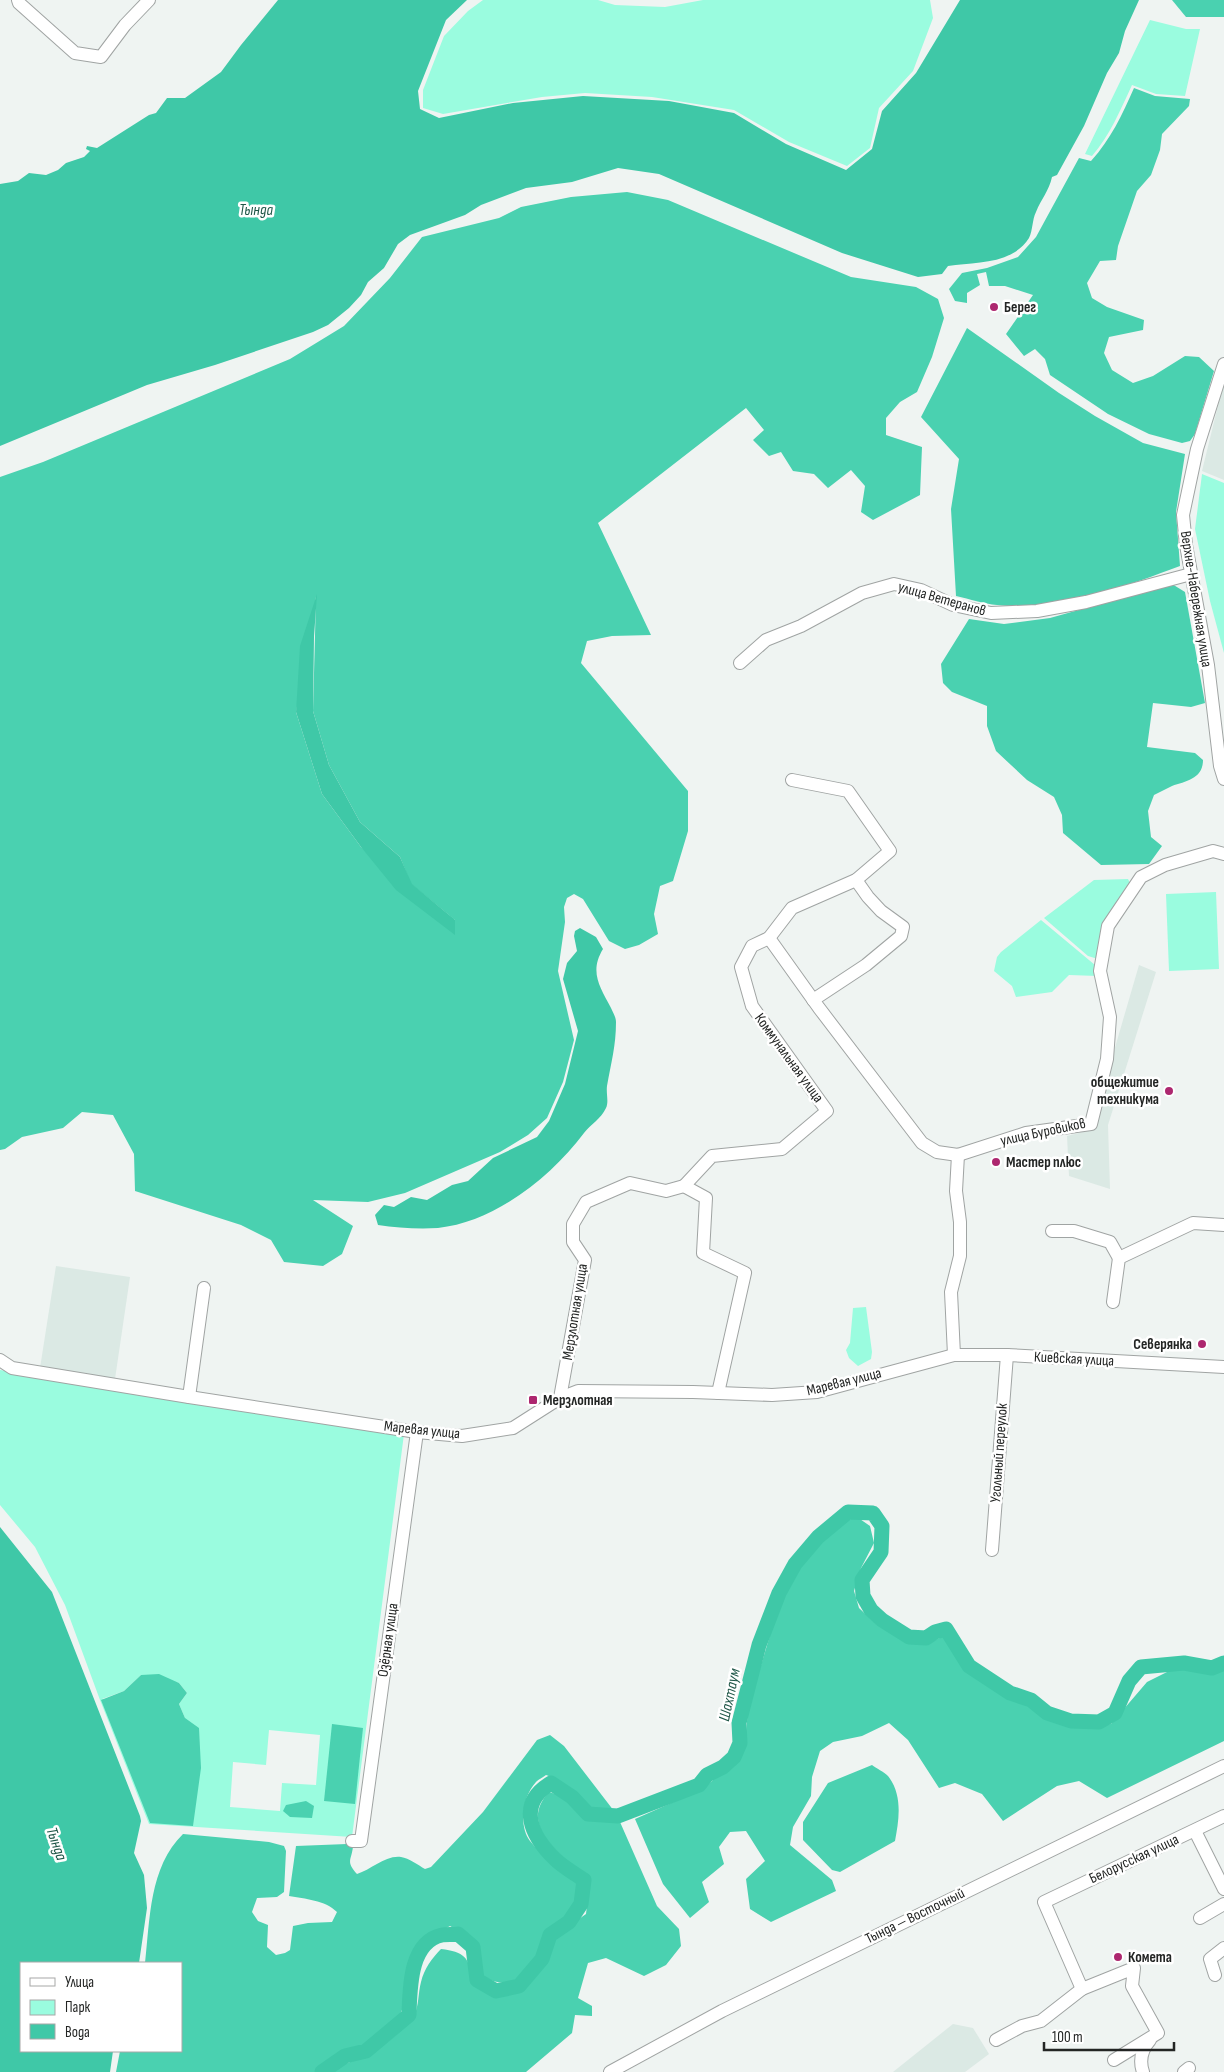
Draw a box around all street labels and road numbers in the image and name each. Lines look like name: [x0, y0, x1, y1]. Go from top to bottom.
street label: Верхне-Набережная улица: [1176, 529, 1216, 669]
street label: улица Ветеранов: [896, 577, 988, 621]
street label: Коммунальная улица: [750, 1010, 828, 1107]
street label: улица Буровиков: [999, 1114, 1087, 1150]
street label: Мерзлотная улица: [558, 1262, 592, 1362]
street label: Киевская улица: [1033, 1347, 1115, 1371]
street label: Маревая улица: [805, 1363, 884, 1400]
street label: Угольный переулок: [986, 1402, 1012, 1503]
street label: Маревая улица: [383, 1417, 461, 1443]
street label: Озёрная улица: [373, 1602, 403, 1678]
street label: Белорусская улица: [1086, 1830, 1182, 1888]
street label: Тында — Восточный: [862, 1884, 968, 1948]

